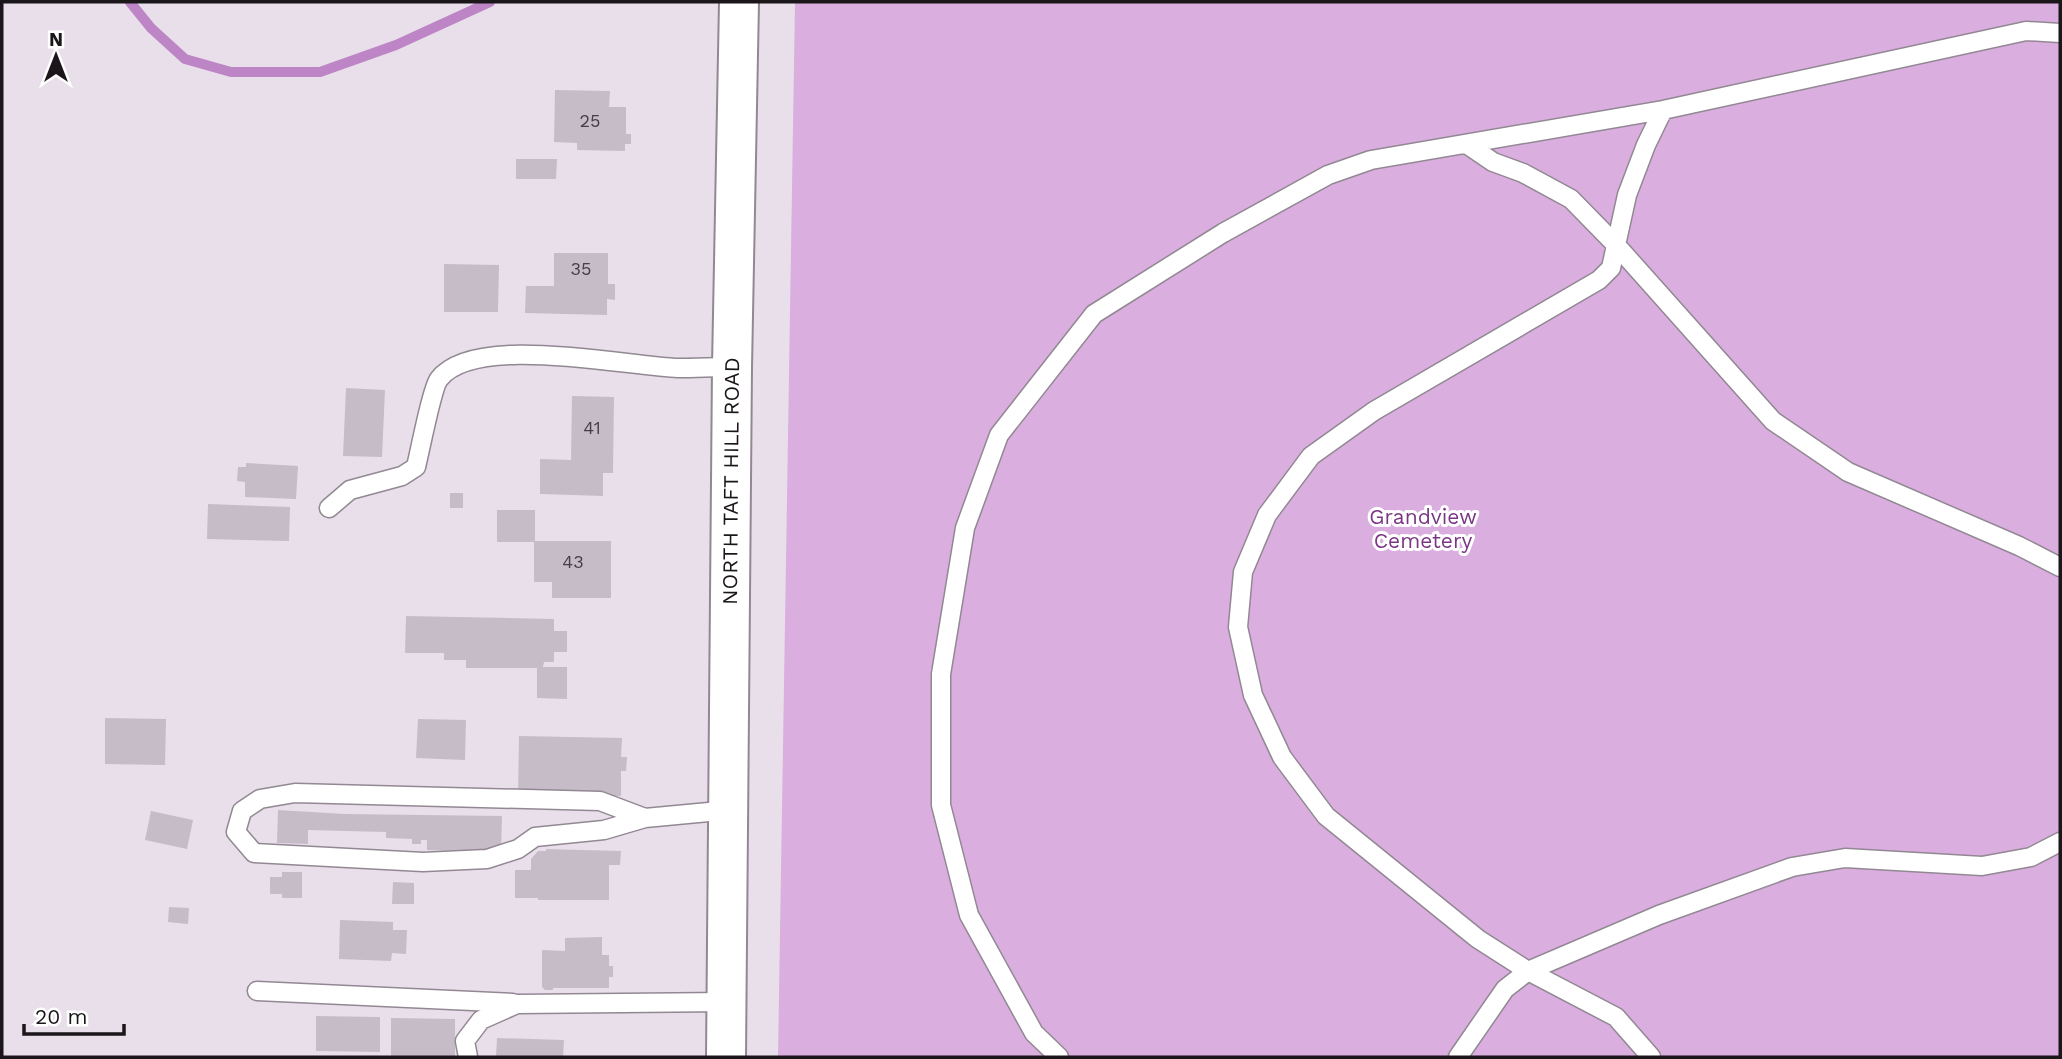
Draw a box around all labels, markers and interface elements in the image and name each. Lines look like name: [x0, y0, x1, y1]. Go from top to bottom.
north arrow: [21, 21, 91, 91]
text: N: [49, 28, 63, 51]
house number: 25: [580, 110, 600, 131]
house number: 35: [571, 258, 591, 279]
street label: NORTH TAFT HILL ROAD: [717, 357, 744, 605]
house number: 41: [583, 417, 601, 438]
park label: Grandview Cemetery: [1369, 504, 1477, 553]
house number: 43: [562, 551, 584, 572]
scale bar: [24, 992, 124, 1036]
text: 20 m: [35, 1004, 87, 1029]

